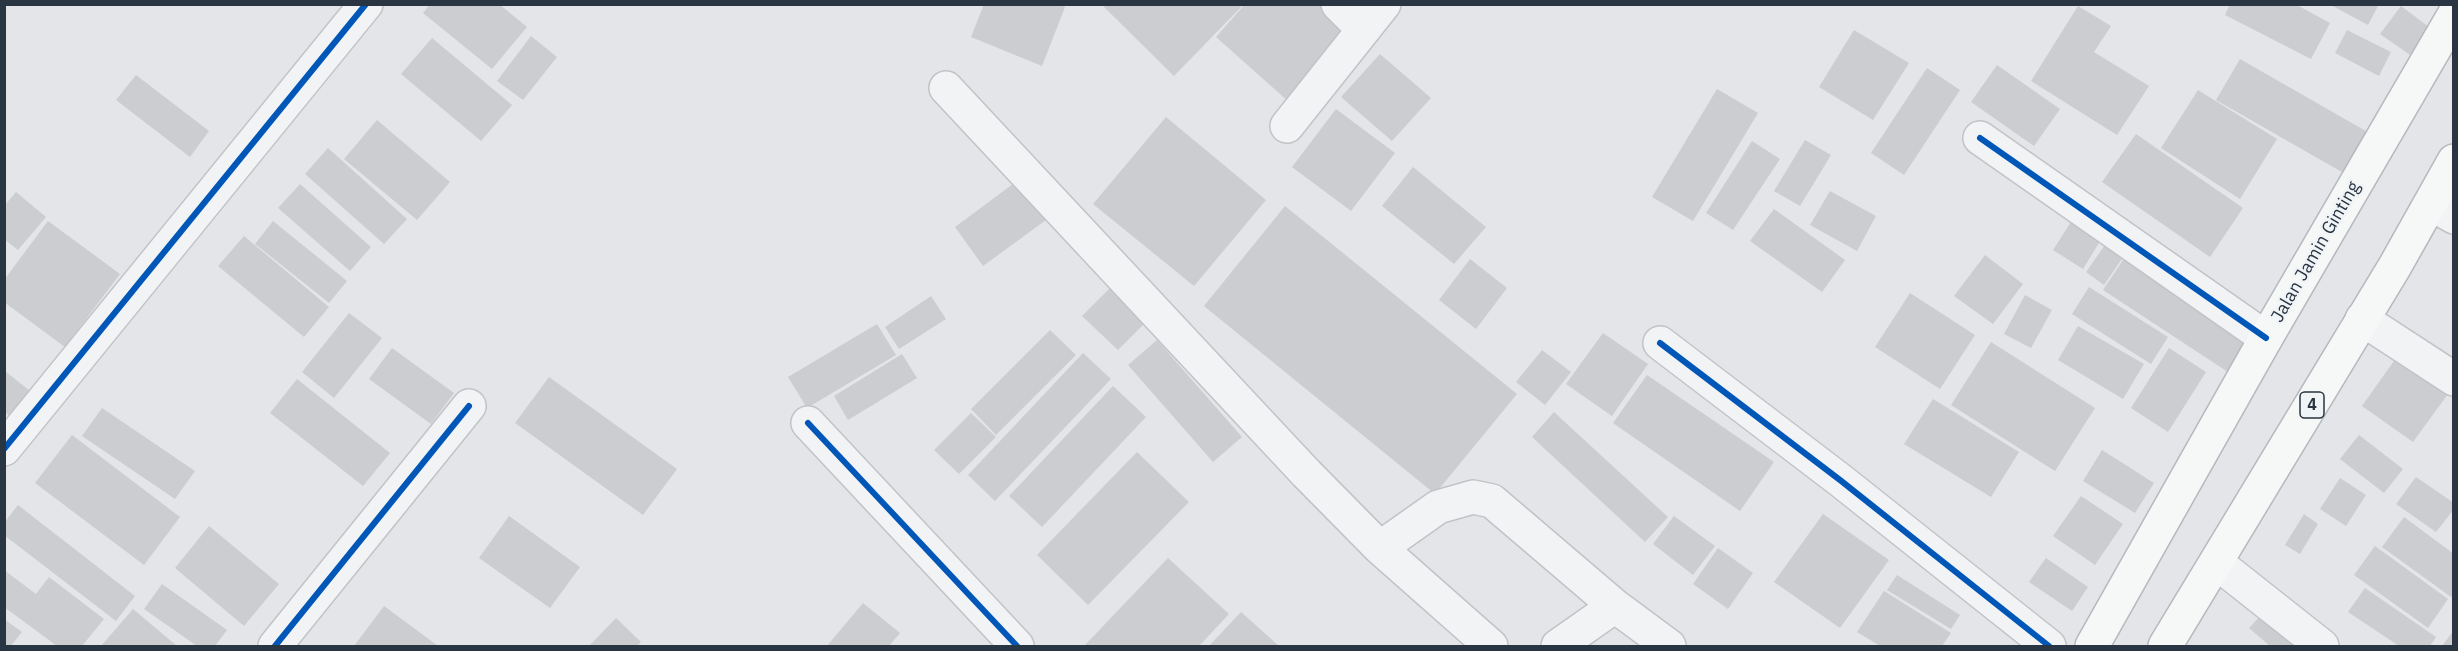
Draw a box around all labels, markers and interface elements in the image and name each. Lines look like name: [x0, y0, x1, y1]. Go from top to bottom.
street label: Jalan Jamin Ginting: [2267, 178, 2365, 326]
road number: 4: [2300, 392, 2324, 418]

